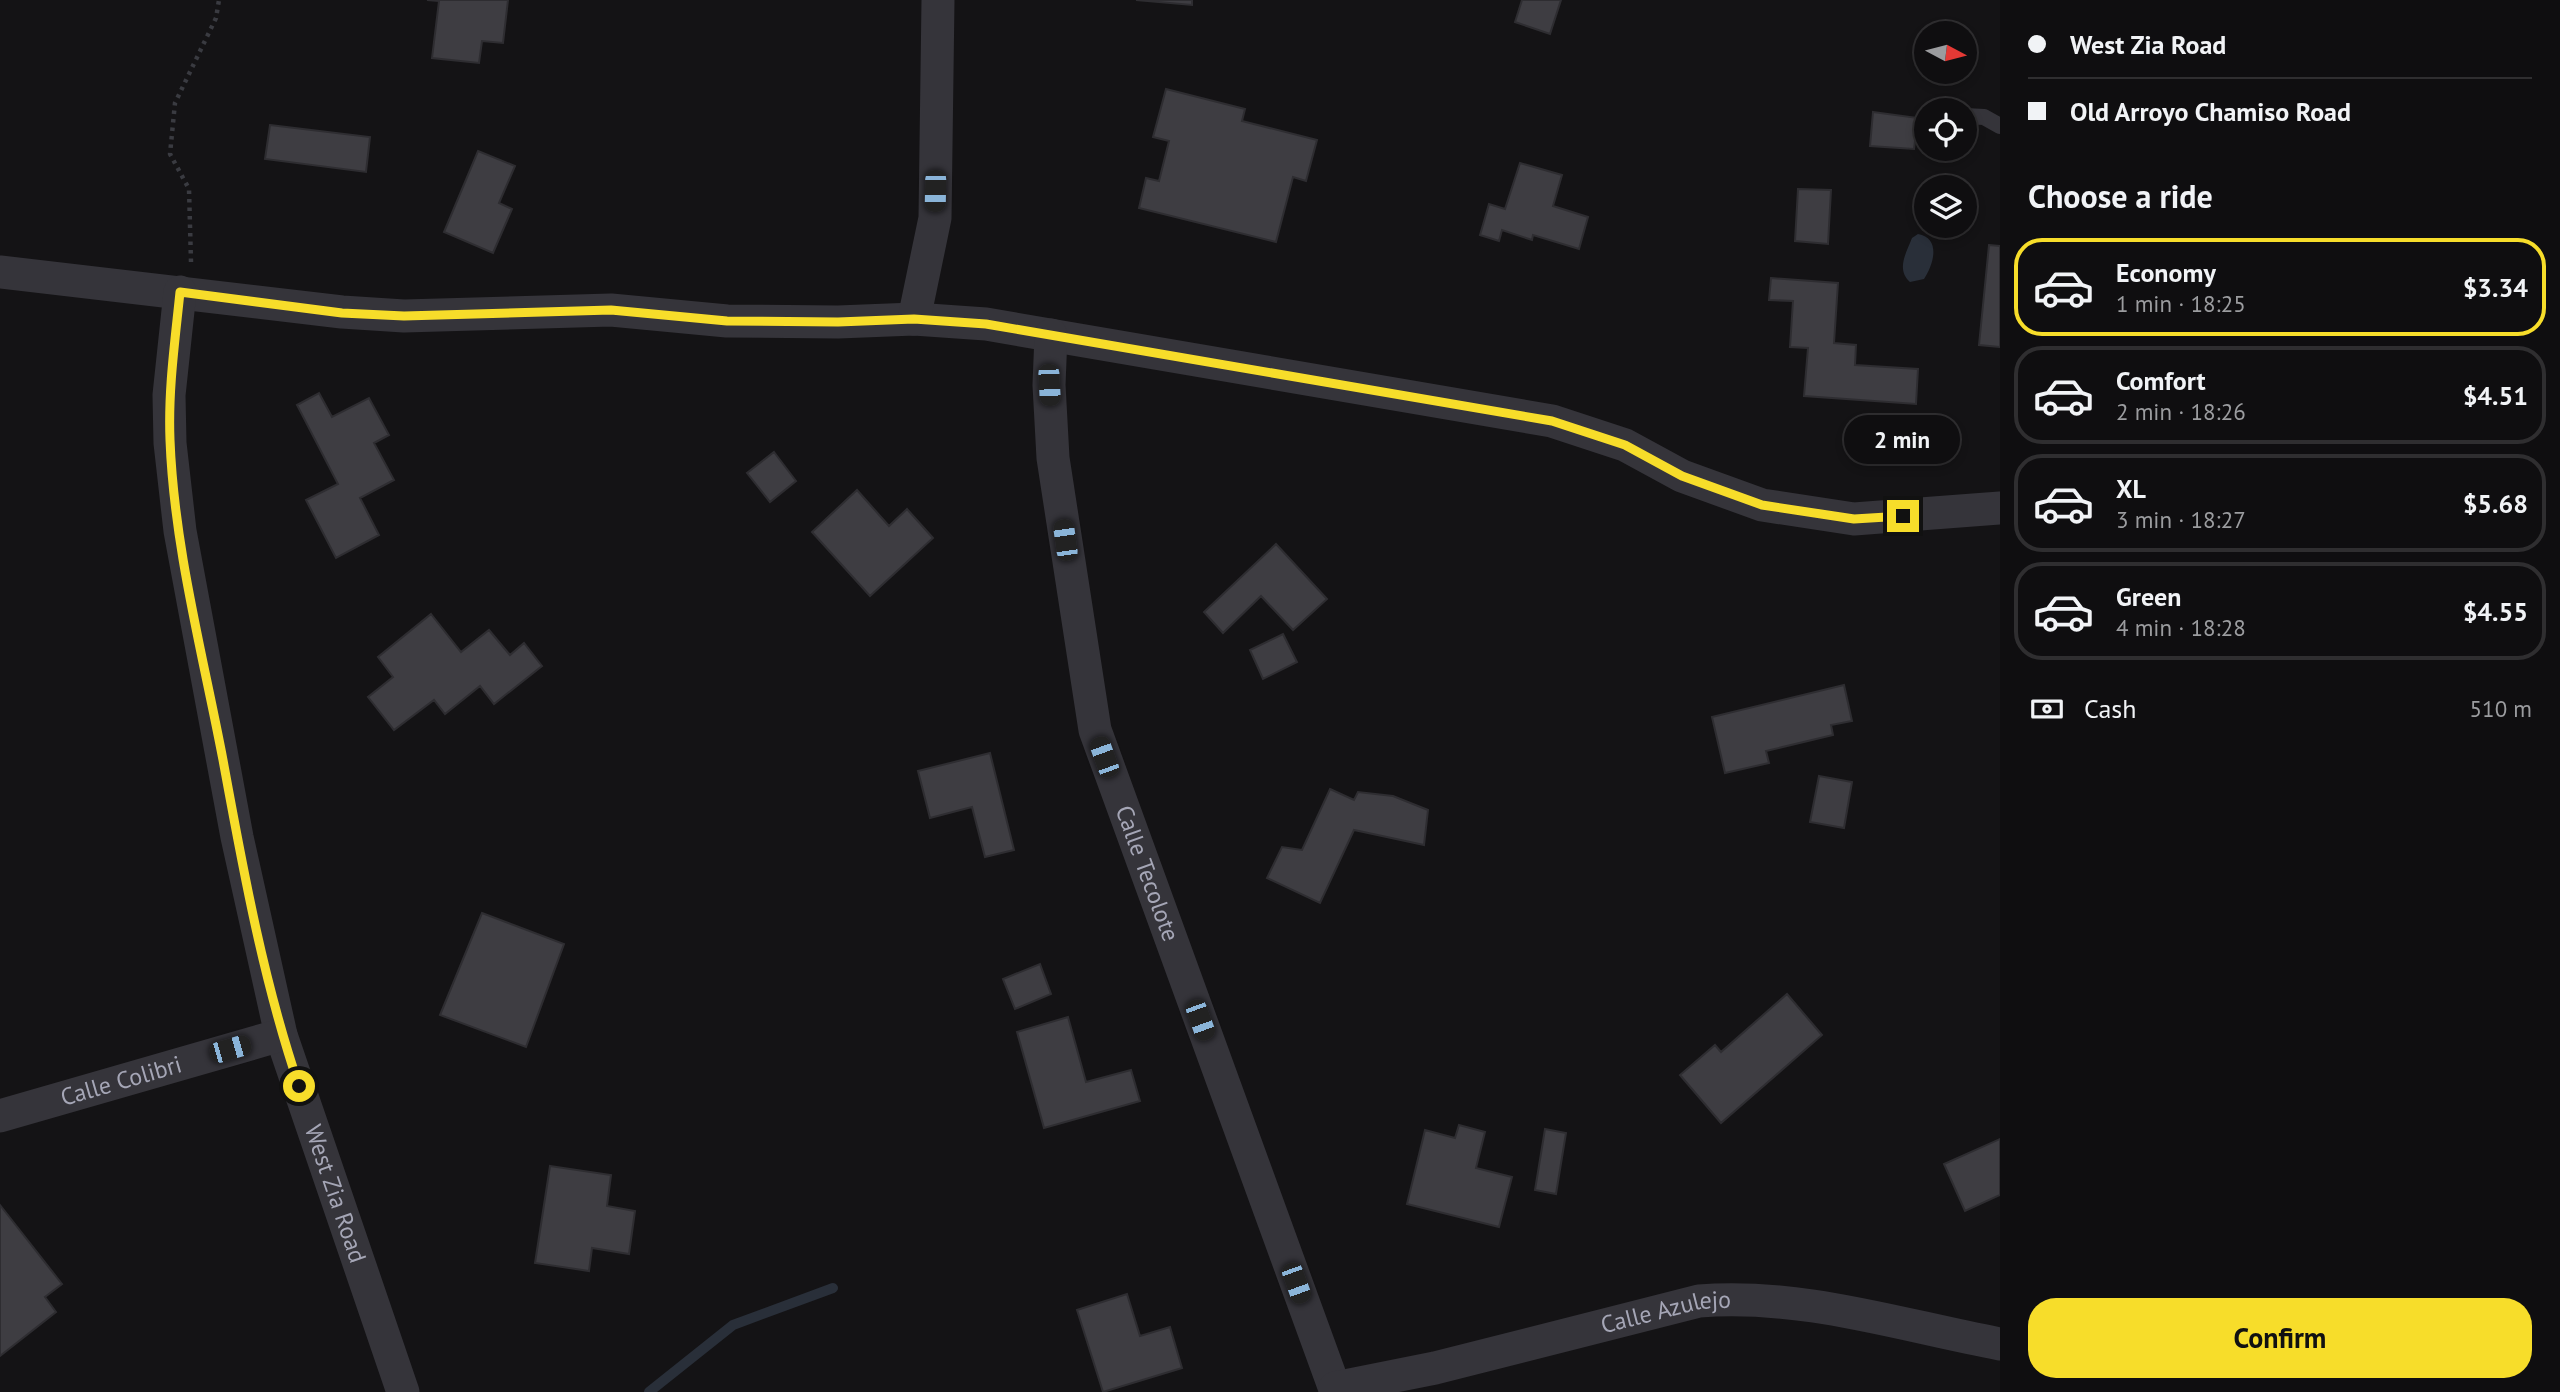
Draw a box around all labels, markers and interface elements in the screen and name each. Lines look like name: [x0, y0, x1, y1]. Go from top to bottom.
north arrow: [1914, 21, 1978, 84]
map controls: [1914, 21, 1977, 238]
text: West Zia Road: [2070, 28, 2226, 61]
text: Old Arroyo Chamiso Road: [2070, 95, 2351, 128]
button: locate: [1914, 98, 1977, 161]
car: [925, 170, 946, 212]
button: layers: [1914, 175, 1977, 238]
text: Choose a ride: [2028, 175, 2213, 217]
icon: car: [2032, 256, 2095, 319]
text: Economy: [2116, 256, 2216, 289]
text: $3.34: [2463, 271, 2528, 304]
text: 1 min · 18:25: [2116, 289, 2246, 318]
car: [1038, 363, 1061, 407]
icon: car: [2032, 364, 2095, 427]
text: Comfort: [2116, 364, 2206, 397]
text: $4.51: [2463, 379, 2528, 412]
text: 2 min · 18:26: [2116, 397, 2246, 426]
callout: 2 min: [1845, 414, 1961, 463]
text: 2 min: [1874, 425, 1930, 454]
icon: car: [2032, 472, 2095, 535]
text: XL: [2116, 472, 2146, 505]
text: $5.68: [2463, 487, 2528, 520]
route end: [1887, 500, 1919, 532]
text: 3 min · 18:27: [2116, 505, 2246, 534]
car: [1052, 518, 1079, 562]
icon: car: [2032, 580, 2095, 643]
text: Green: [2116, 580, 2181, 613]
text: $4.55: [2463, 595, 2528, 628]
text: 4 min · 18:28: [2116, 613, 2246, 642]
icon: cash: [2028, 690, 2066, 728]
text: Cash: [2084, 692, 2136, 725]
text: 510 m: [2470, 694, 2532, 723]
car: [1087, 734, 1122, 780]
street label: Calle Tecolote: [1109, 801, 1187, 945]
car: [1183, 997, 1218, 1043]
car: [207, 1033, 254, 1065]
street label: Calle Colibri: [57, 1048, 185, 1113]
route start: [283, 1070, 315, 1102]
street label: West Zia Road: [298, 1120, 374, 1267]
car: [1279, 1260, 1314, 1306]
street label: Calle Azulejo: [1597, 1284, 1731, 1340]
button: Confirm: [2028, 1298, 2532, 1378]

